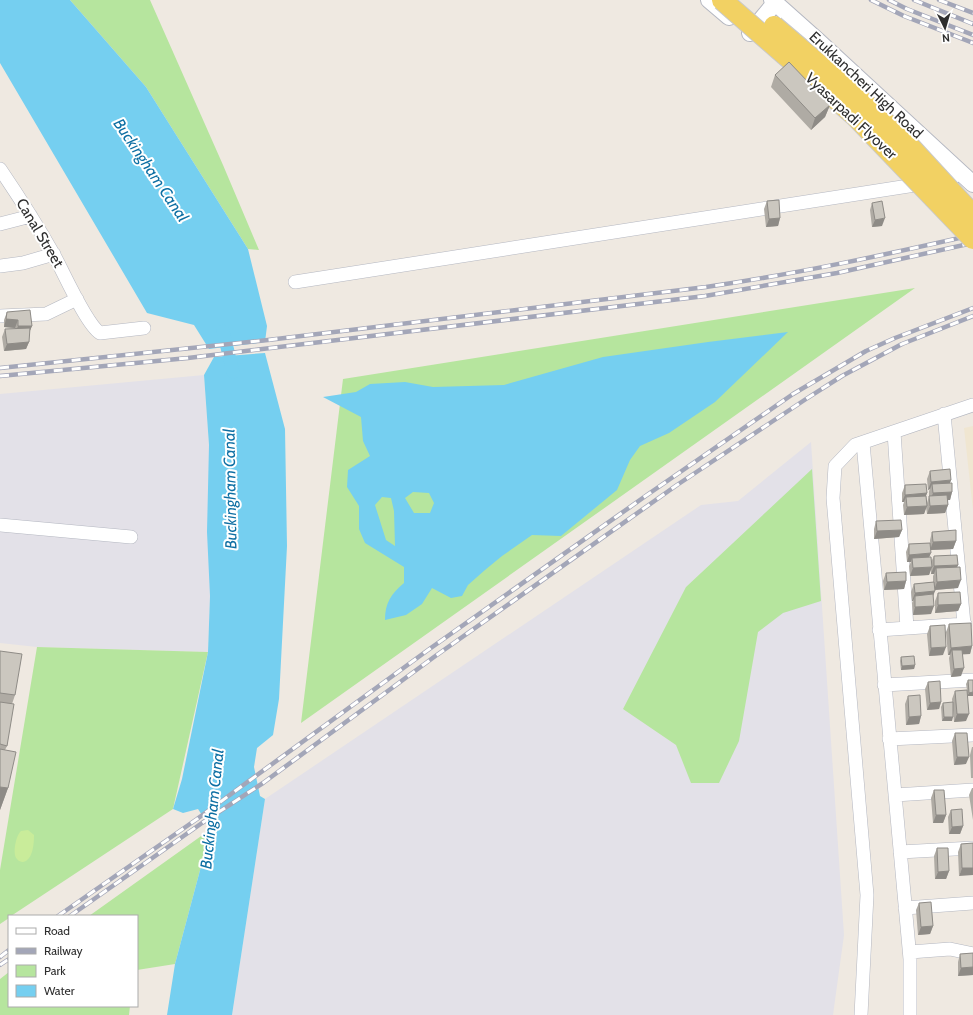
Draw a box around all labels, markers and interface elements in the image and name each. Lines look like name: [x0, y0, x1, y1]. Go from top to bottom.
north arrow: [925, 8, 965, 48]
street label: Erukkancheri High Road: [805, 28, 927, 142]
text: N: [941, 31, 950, 45]
street label: Vyasarpadi Flyover: [801, 69, 901, 163]
water label: Buckingham Canal: [109, 115, 193, 225]
street label: Canal Street: [12, 195, 68, 271]
water label: Buckingham Canal: [219, 428, 241, 549]
water label: Buckingham Canal: [196, 748, 228, 870]
legend: [8, 915, 138, 1007]
text: Road: [44, 923, 70, 938]
text: Railway: [44, 943, 82, 958]
text: Park: [44, 963, 66, 978]
text: Water: [44, 983, 75, 998]

